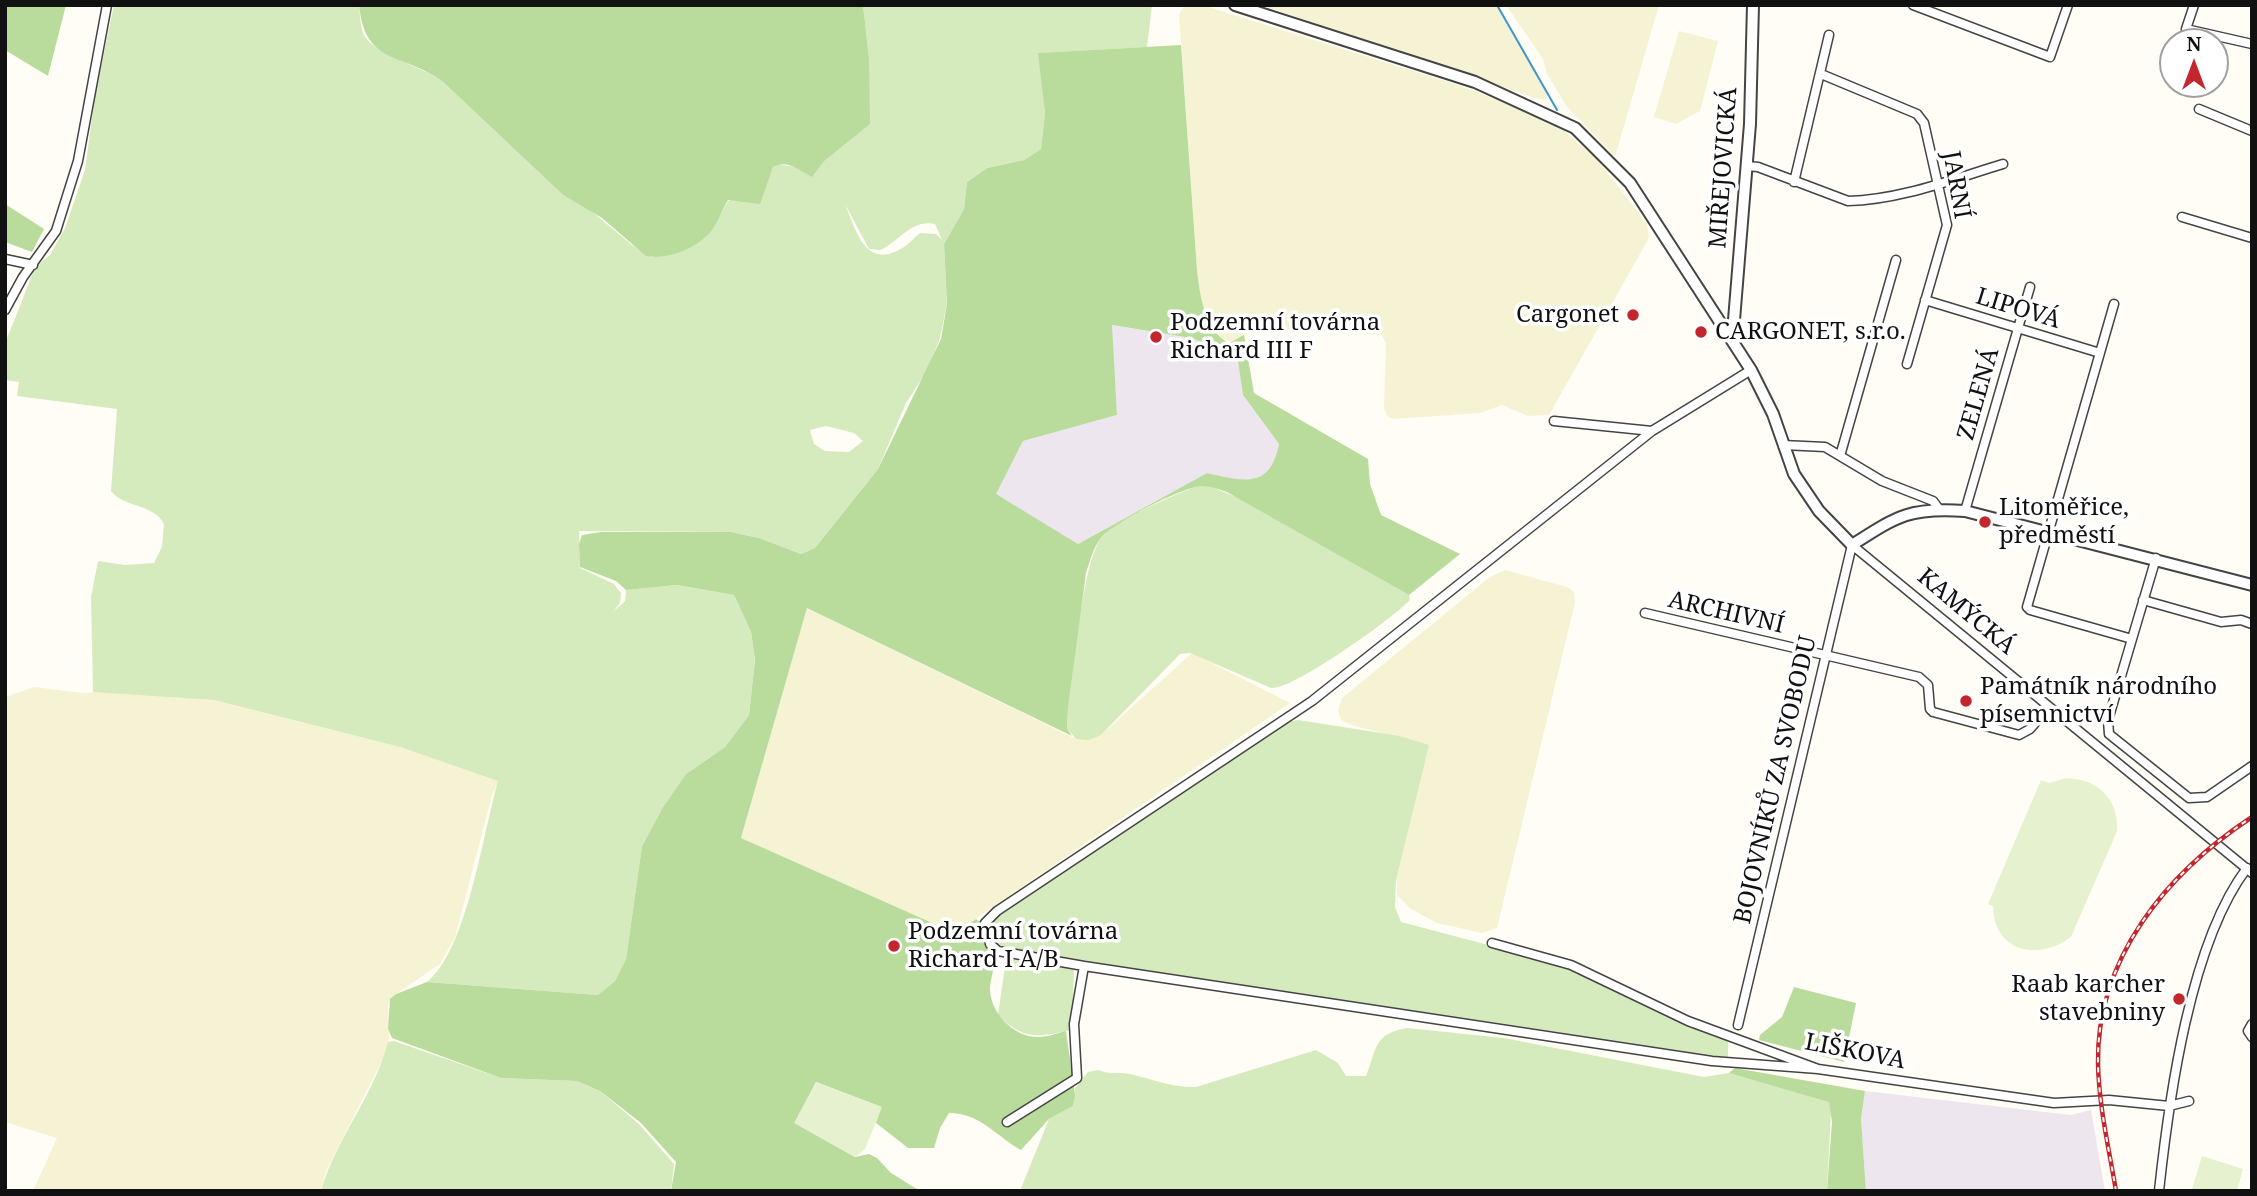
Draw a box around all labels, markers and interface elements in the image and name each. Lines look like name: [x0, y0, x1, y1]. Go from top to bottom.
north arrow: [2159, 28, 2229, 98]
text: N: [2187, 31, 2201, 57]
street label: MIŘEJOVICKÁ: [1704, 87, 1744, 249]
street label: JARNÍ: [1936, 149, 1976, 221]
street label: LIPOVÁ: [1972, 283, 2064, 335]
place label: Cargonet: [1516, 301, 1619, 329]
marker: Cargonet: [1625, 307, 1641, 323]
place label: Podzemní továrna Richard III F: [1170, 309, 1380, 365]
place label: CARGONET, s.r.o.: [1715, 318, 1906, 346]
marker: CARGONET, s.r.o.: [1693, 324, 1709, 340]
marker: Podzemní továrna Richard III F: [1148, 329, 1164, 345]
street label: ZELENÁ: [1952, 345, 2006, 443]
place label: Litoměřice, předměstí: [1999, 494, 2129, 550]
marker: Litoměřice, předměstí: [1977, 514, 1993, 530]
street label: KAMÝCKÁ: [1911, 563, 2021, 661]
street label: ARCHIVNÍ: [1665, 586, 1787, 640]
street label: BOJOVNÍKŮ ZA SVOBODU: [1729, 633, 1823, 927]
place label: Památník národního písemnictví: [1980, 673, 2217, 729]
marker: Památník národního písemnictví: [1958, 693, 1974, 709]
place label: Podzemní továrna Richard I A/B: [908, 918, 1118, 974]
marker: Podzemní továrna Richard I A/B: [886, 938, 902, 954]
place label: Raab karcher stavebniny: [2011, 971, 2165, 1027]
marker: Raab karcher stavebniny: [2171, 991, 2187, 1007]
street label: LIŠKOVA: [1802, 1028, 1908, 1076]

